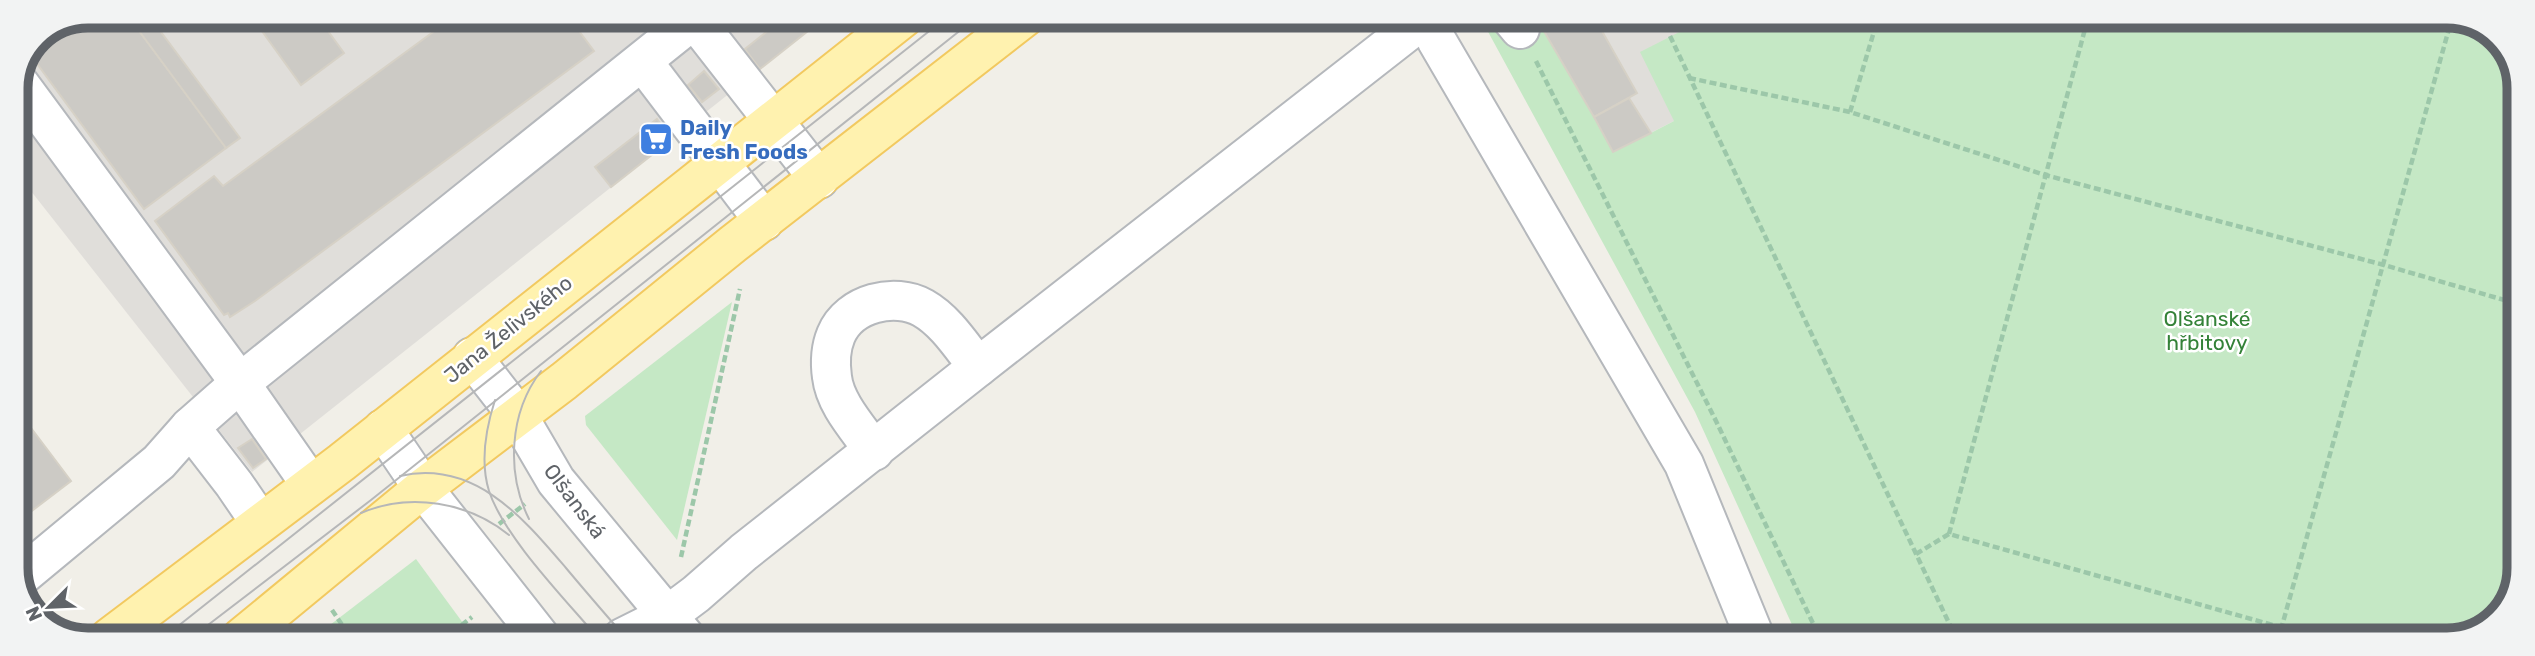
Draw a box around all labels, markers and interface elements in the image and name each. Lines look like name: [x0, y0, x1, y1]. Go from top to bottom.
place label: Daily Fresh Foods: [680, 115, 808, 164]
supermarket icon: Daily Fresh Foods: [637, 120, 675, 158]
street label: Jana Želivského: [439, 270, 577, 388]
park label: Olšanské hřbitovy: [2163, 306, 2251, 355]
street label: Olšanská: [539, 459, 611, 543]
north arrow: [14, 572, 84, 642]
text: N: [21, 603, 47, 625]

